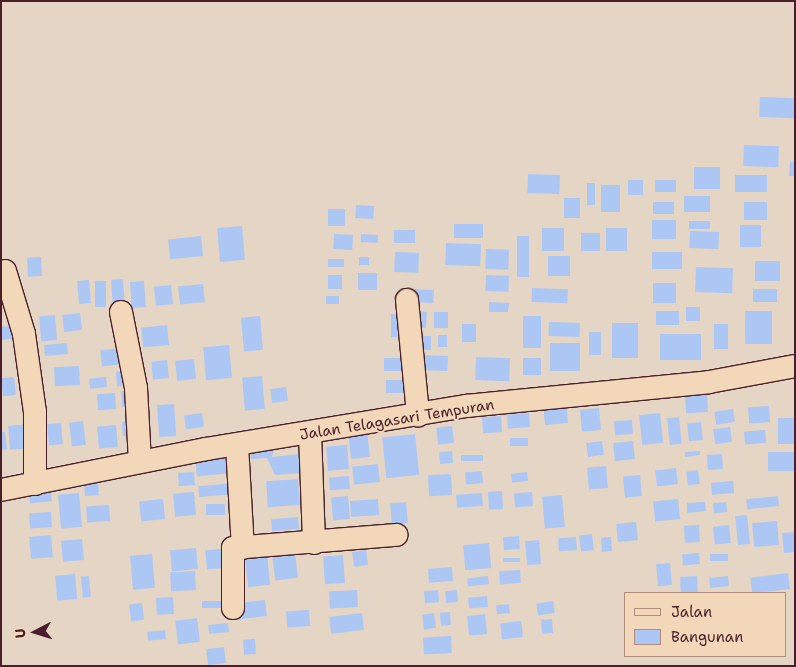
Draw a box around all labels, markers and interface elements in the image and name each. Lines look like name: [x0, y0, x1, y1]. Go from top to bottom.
street label: Jalan Telagasari Tempuran: [298, 396, 496, 444]
legend: [624, 592, 786, 657]
text: Jalan: [671, 602, 712, 622]
north arrow: [10, 607, 60, 657]
text: Bangunan: [671, 627, 743, 647]
text: U: [11, 628, 29, 639]

